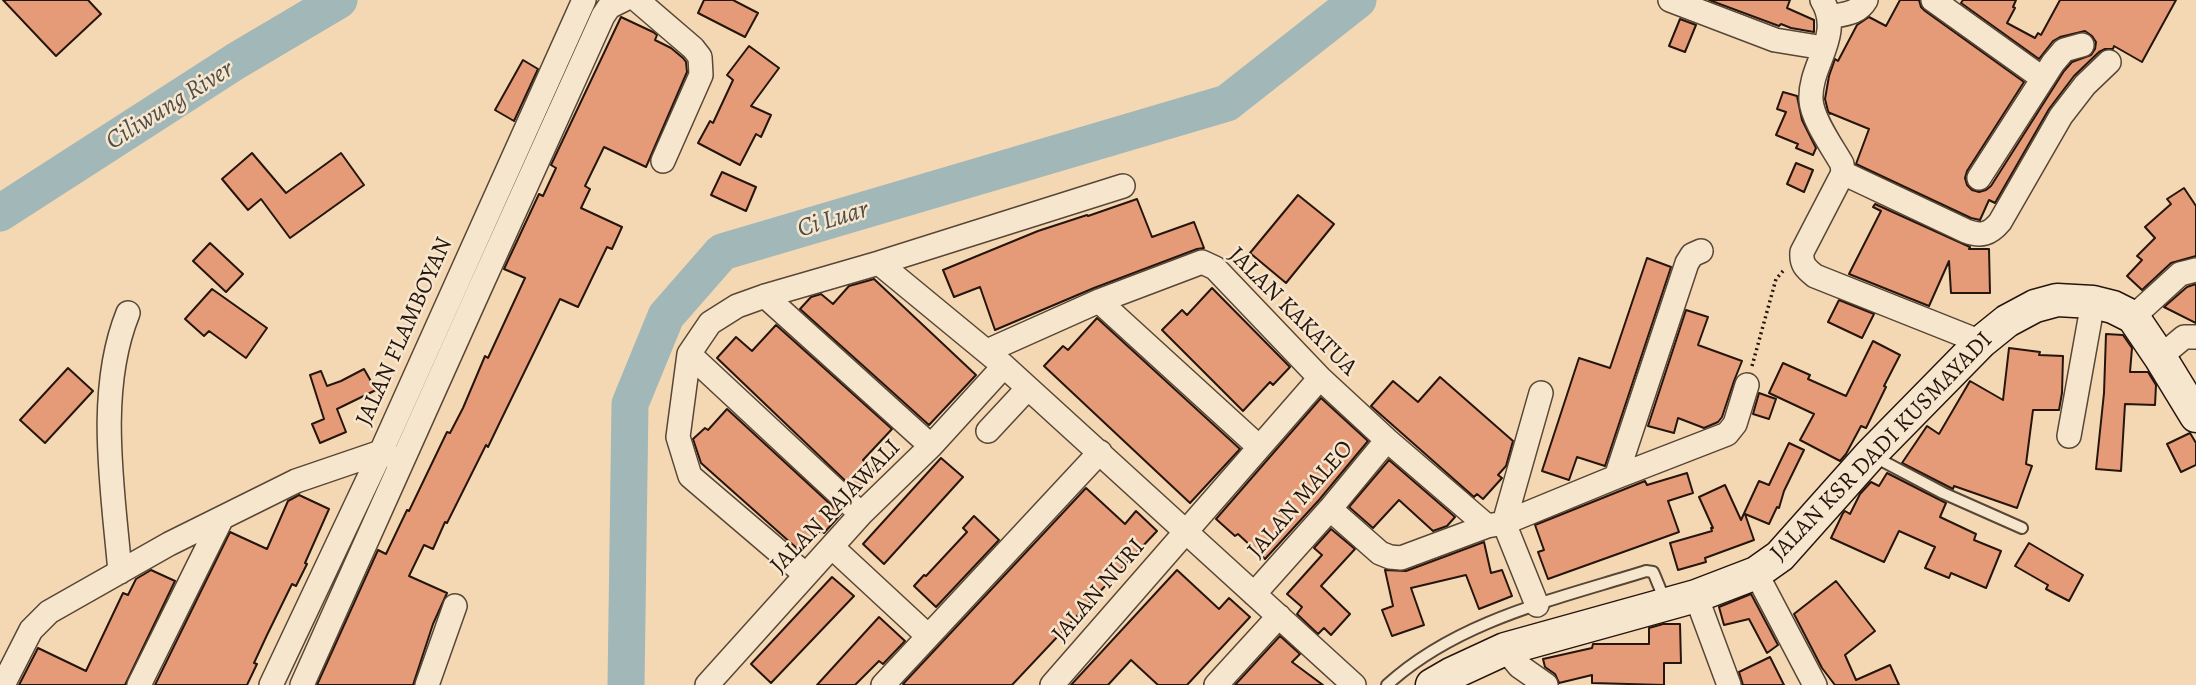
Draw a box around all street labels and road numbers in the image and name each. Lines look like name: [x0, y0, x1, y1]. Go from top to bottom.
street label: JALAN FLAMBOYAN: [350, 233, 460, 431]
street label: JALAN KAKATUA: [1222, 242, 1362, 382]
street label: JALAN KSR DADI KUSMAYADI: [1765, 326, 1999, 568]
street label: JALAN RAJAWALI: [765, 434, 907, 580]
street label: JALAN MALEO: [1242, 435, 1360, 565]
street label: JALAN NURI: [1046, 533, 1152, 649]

